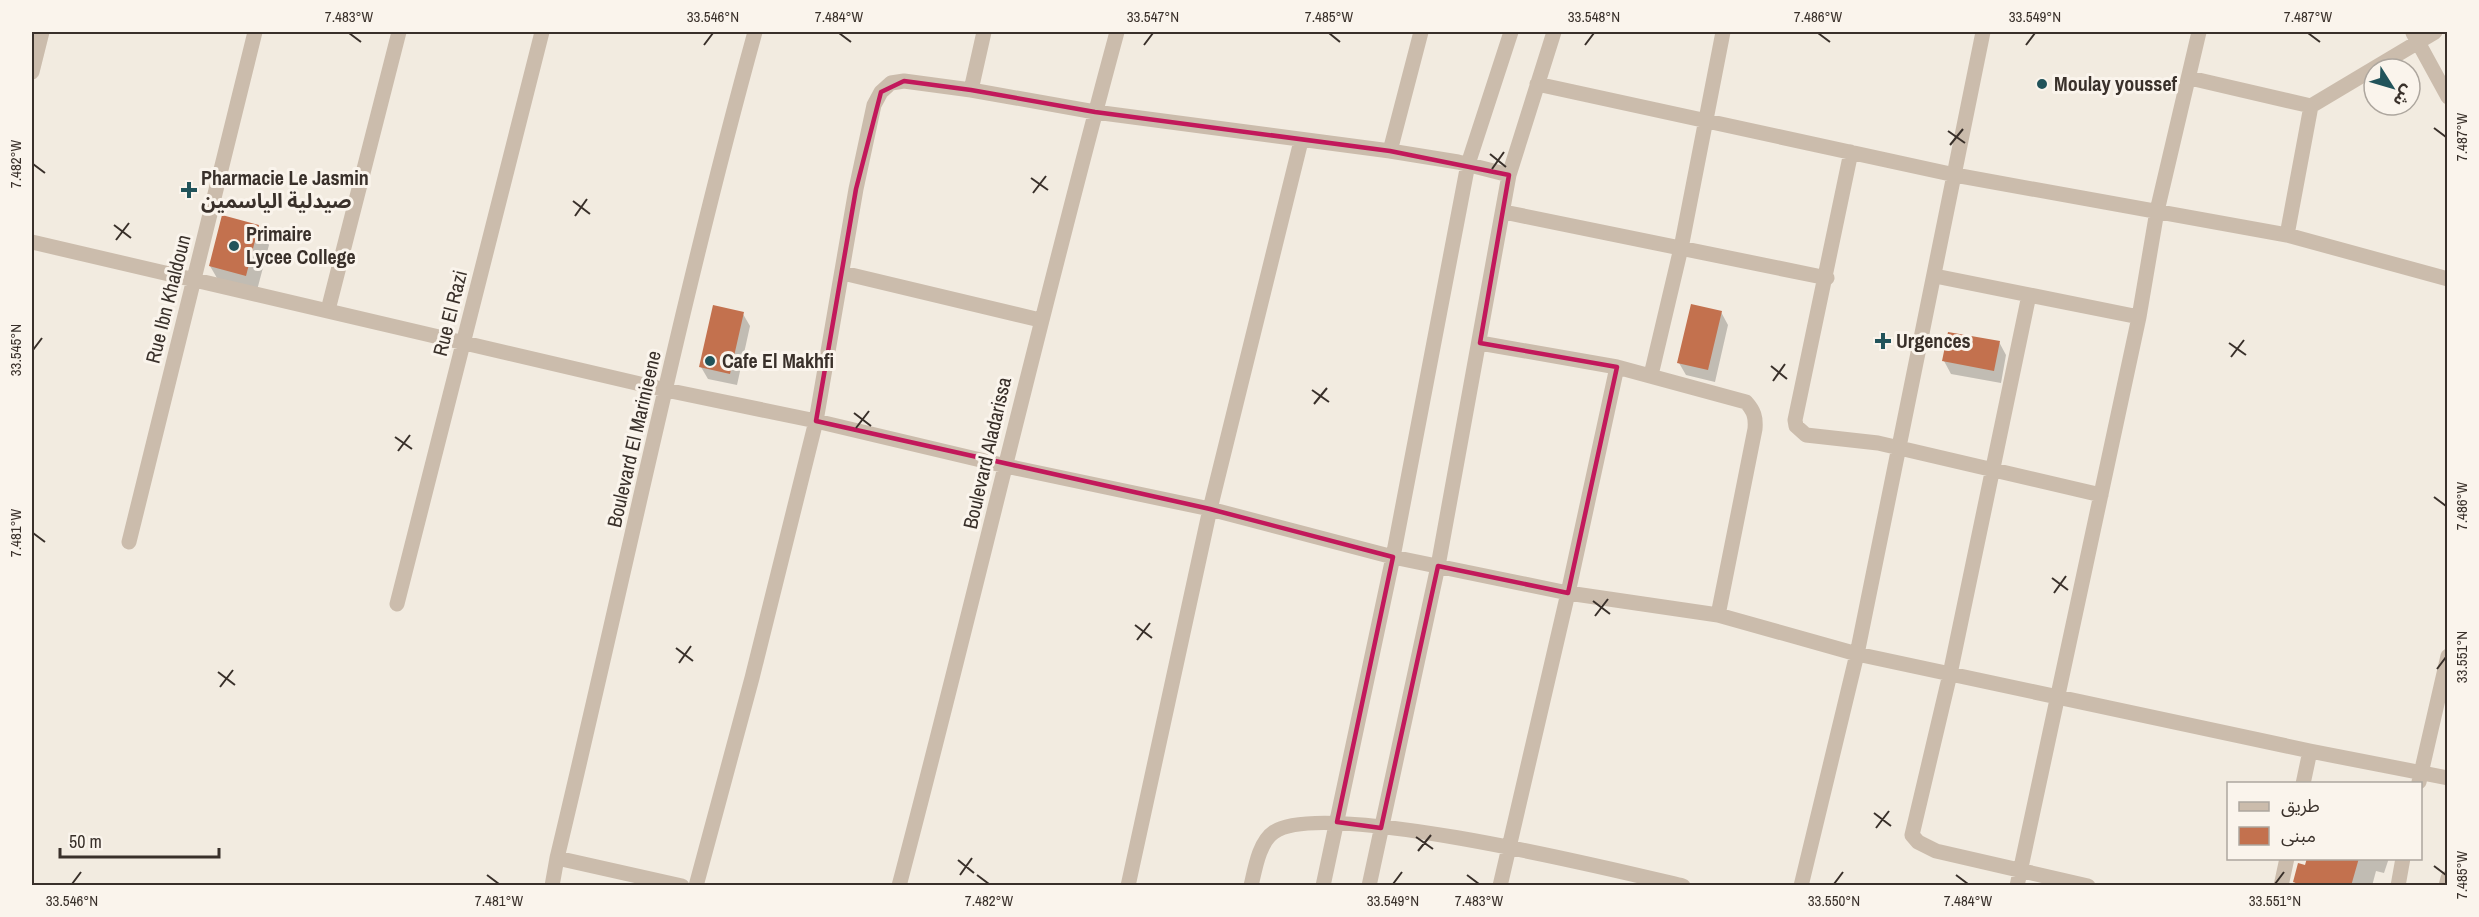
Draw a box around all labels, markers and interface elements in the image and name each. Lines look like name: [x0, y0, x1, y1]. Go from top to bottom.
text: 7.483°W: [325, 6, 374, 27]
text: 33.546°N: [687, 6, 739, 27]
text: 7.484°W: [815, 6, 864, 27]
text: 33.547°N: [1127, 6, 1179, 27]
text: 7.485°W: [1305, 6, 1354, 27]
text: 33.548°N: [1568, 6, 1620, 27]
text: 7.486°W: [1794, 6, 1843, 27]
text: 33.549°N: [2009, 6, 2061, 27]
text: 7.487°W: [2284, 6, 2333, 27]
north arrow: [2362, 57, 2422, 117]
place label: Moulay youssef: [2054, 70, 2178, 97]
marker: Moulay youssef: [2035, 77, 2049, 91]
text: ش: [2389, 81, 2419, 111]
text: 7.487°W: [2451, 112, 2472, 161]
text: 7.482°W: [5, 139, 26, 188]
place label: Pharmacie Le Jasmin صيدلية الياسمين: [201, 164, 369, 214]
marker: Pharmacie Le Jasmin صيدلية الياسمين: [182, 183, 196, 197]
place label: Primaire Lycee College: [246, 220, 356, 270]
street label: Rue Ibn Khaldoun: [139, 232, 196, 366]
marker: Primaire Lycee College: [227, 239, 241, 253]
street label: Rue El Razi: [426, 267, 473, 359]
text: 33.545°N: [5, 324, 26, 376]
place label: Urgences: [1896, 327, 1971, 354]
marker: Urgences: [1874, 332, 1892, 350]
place label: Cafe El Makhfi: [722, 347, 834, 374]
street label: Boulevard El Marinieene: [600, 348, 667, 530]
marker: Cafe El Makhfi: [703, 354, 717, 368]
street label: Boulevard Aladarissa: [956, 374, 1017, 531]
text: 7.486°W: [2451, 481, 2472, 530]
text: 7.481°W: [5, 508, 26, 557]
text: 33.551°N: [2451, 631, 2472, 683]
legend: [2227, 782, 2422, 860]
text: طريق: [2281, 793, 2320, 818]
scale bar: [60, 821, 219, 859]
text: مبنى: [2281, 823, 2316, 848]
text: 50 m: [69, 829, 102, 854]
text: 7.485°W: [2451, 850, 2472, 899]
text: 33.546°N: [46, 890, 98, 911]
text: 7.481°W: [475, 890, 524, 911]
text: 7.482°W: [965, 890, 1014, 911]
text: 33.549°N: [1367, 890, 1419, 911]
text: 7.483°W: [1455, 890, 1504, 911]
text: 33.550°N: [1808, 890, 1860, 911]
text: 7.484°W: [1944, 890, 1993, 911]
text: 33.551°N: [2249, 890, 2301, 911]

